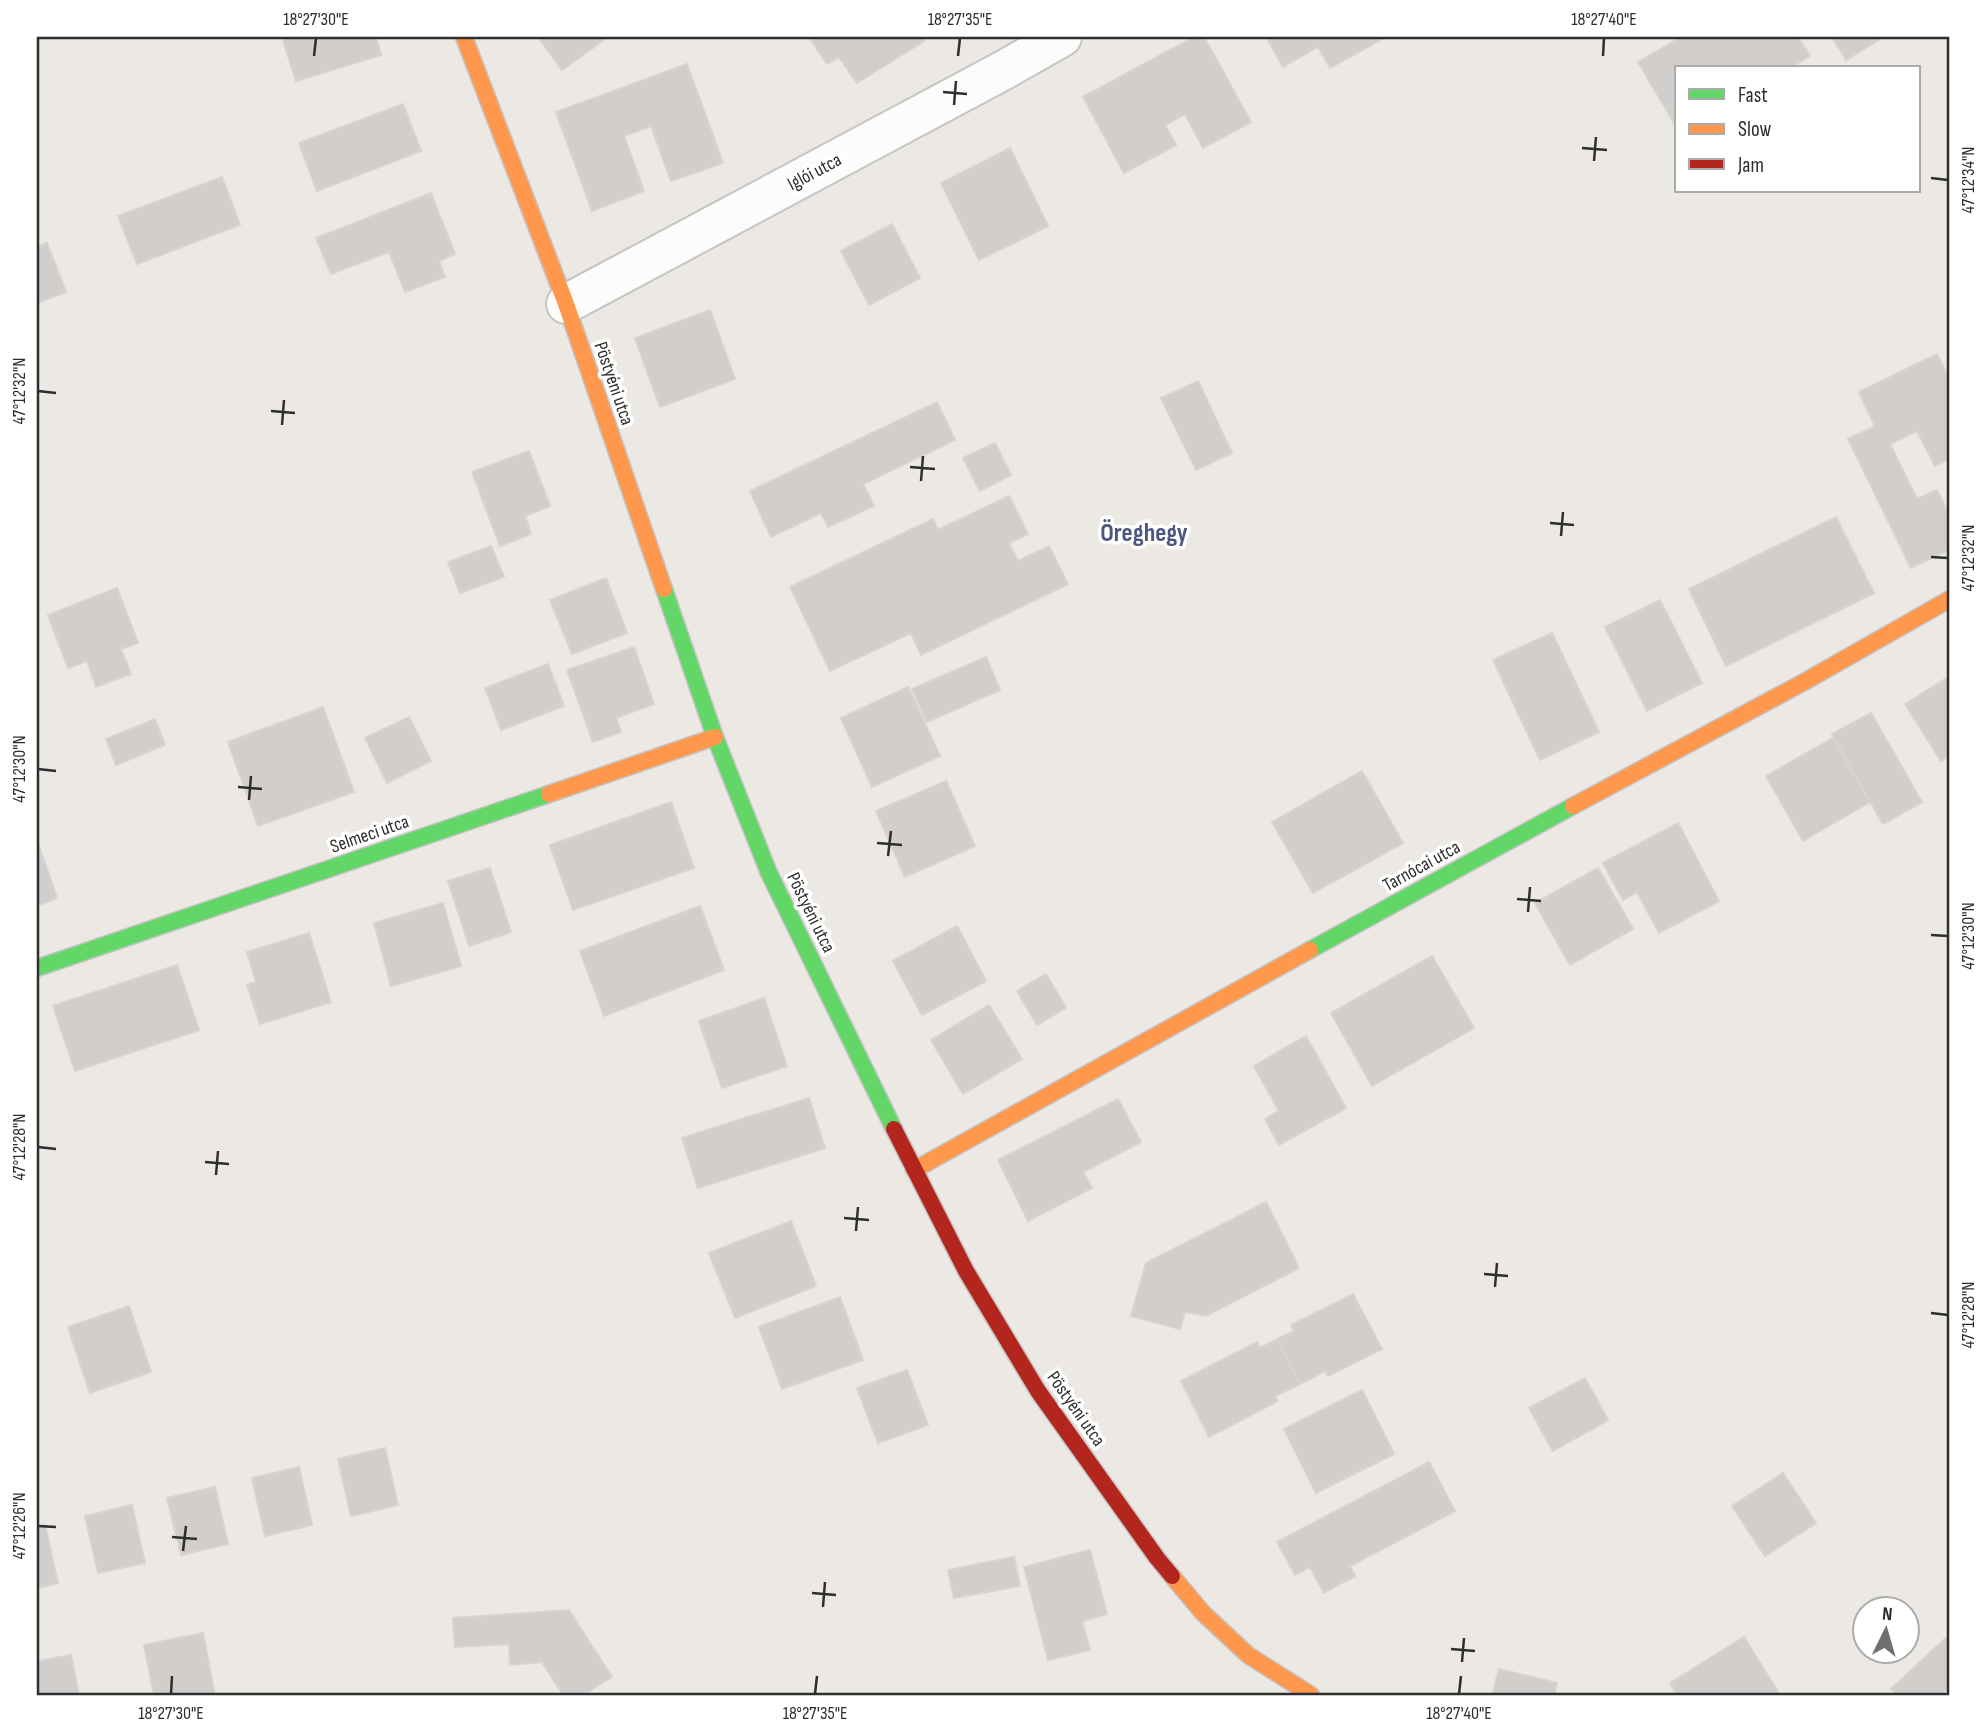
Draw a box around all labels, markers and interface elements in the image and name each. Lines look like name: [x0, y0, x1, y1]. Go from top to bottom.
text: 18°27'30"E: [283, 9, 349, 30]
text: 18°27'35"E: [928, 9, 992, 30]
text: 18°27'40"E: [1571, 9, 1637, 30]
legend: [1675, 66, 1920, 192]
text: Fast: [1738, 83, 1768, 108]
text: Slow: [1738, 117, 1772, 142]
text: 47°12'34"N: [1958, 147, 1979, 213]
street label: Iglói utca: [784, 149, 846, 196]
text: Jam: [1737, 153, 1764, 178]
street label: Pöstyéni utca: [589, 339, 639, 428]
text: 47°12'32"N: [9, 358, 30, 424]
district label: Öreghegy: [1100, 518, 1188, 549]
text: 47°12'32"N: [1958, 525, 1979, 591]
text: 47°12'30"N: [9, 735, 30, 803]
street label: Selmeci utca: [327, 810, 412, 859]
street label: Tarnócai utca: [1379, 836, 1464, 897]
street label: Pöstyéni utca: [781, 869, 840, 956]
text: 47°12'30"N: [1958, 902, 1979, 970]
text: 47°12'28"N: [9, 1114, 30, 1180]
text: 47°12'28"N: [1958, 1282, 1979, 1348]
street label: Pöstyéni utca: [1042, 1367, 1110, 1451]
text: 47°12'26"N: [9, 1492, 30, 1560]
north arrow: [1850, 1596, 1920, 1666]
text: N: [1881, 1603, 1893, 1626]
text: 18°27'30"E: [138, 1703, 204, 1724]
text: 18°27'35"E: [783, 1703, 847, 1724]
text: 18°27'40"E: [1426, 1703, 1492, 1724]

